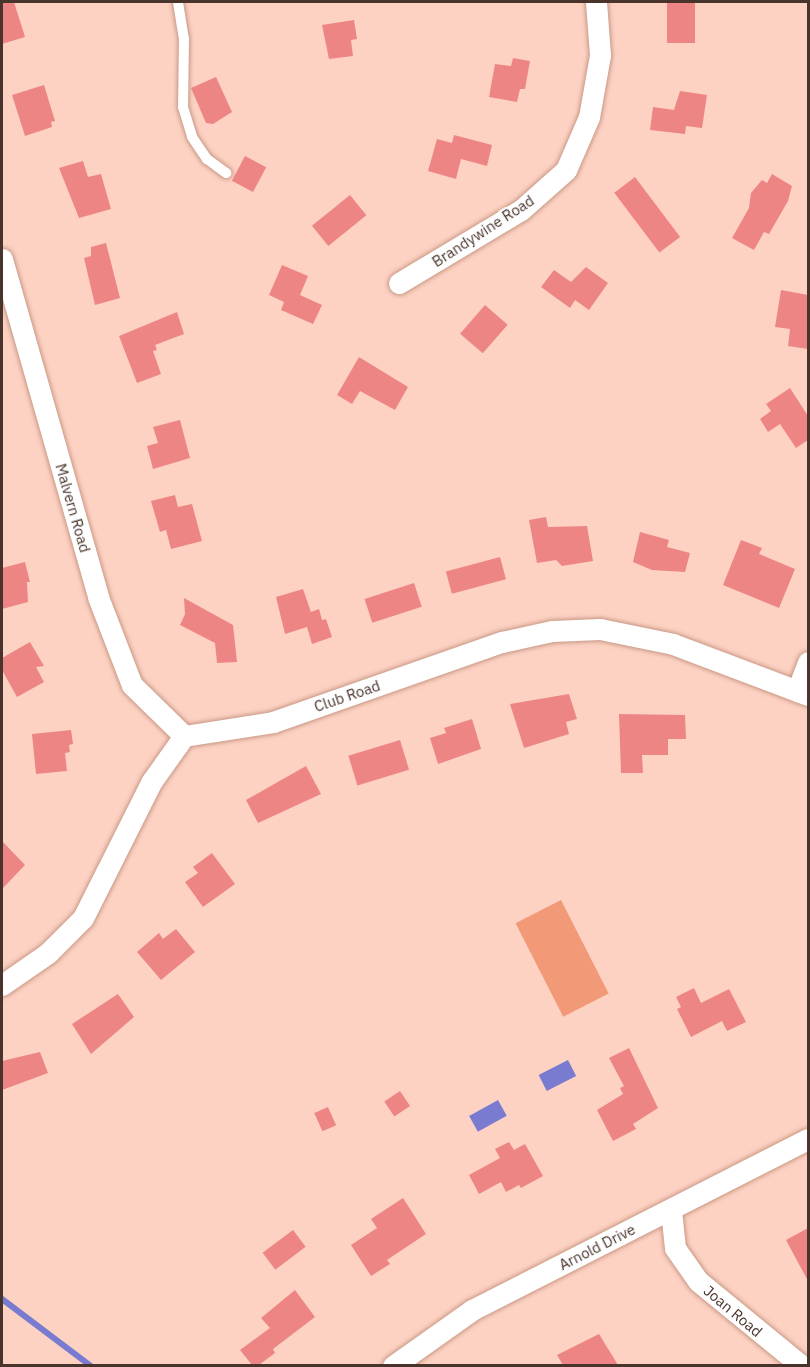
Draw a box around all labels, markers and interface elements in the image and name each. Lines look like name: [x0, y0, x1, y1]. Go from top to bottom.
street label: Brandywine Road: [429, 191, 537, 271]
street label: Malvern Road: [52, 461, 94, 555]
street label: Club Road: [312, 676, 382, 716]
street label: Arnold Drive: [556, 1220, 638, 1274]
street label: Joan Road: [700, 1281, 766, 1341]

